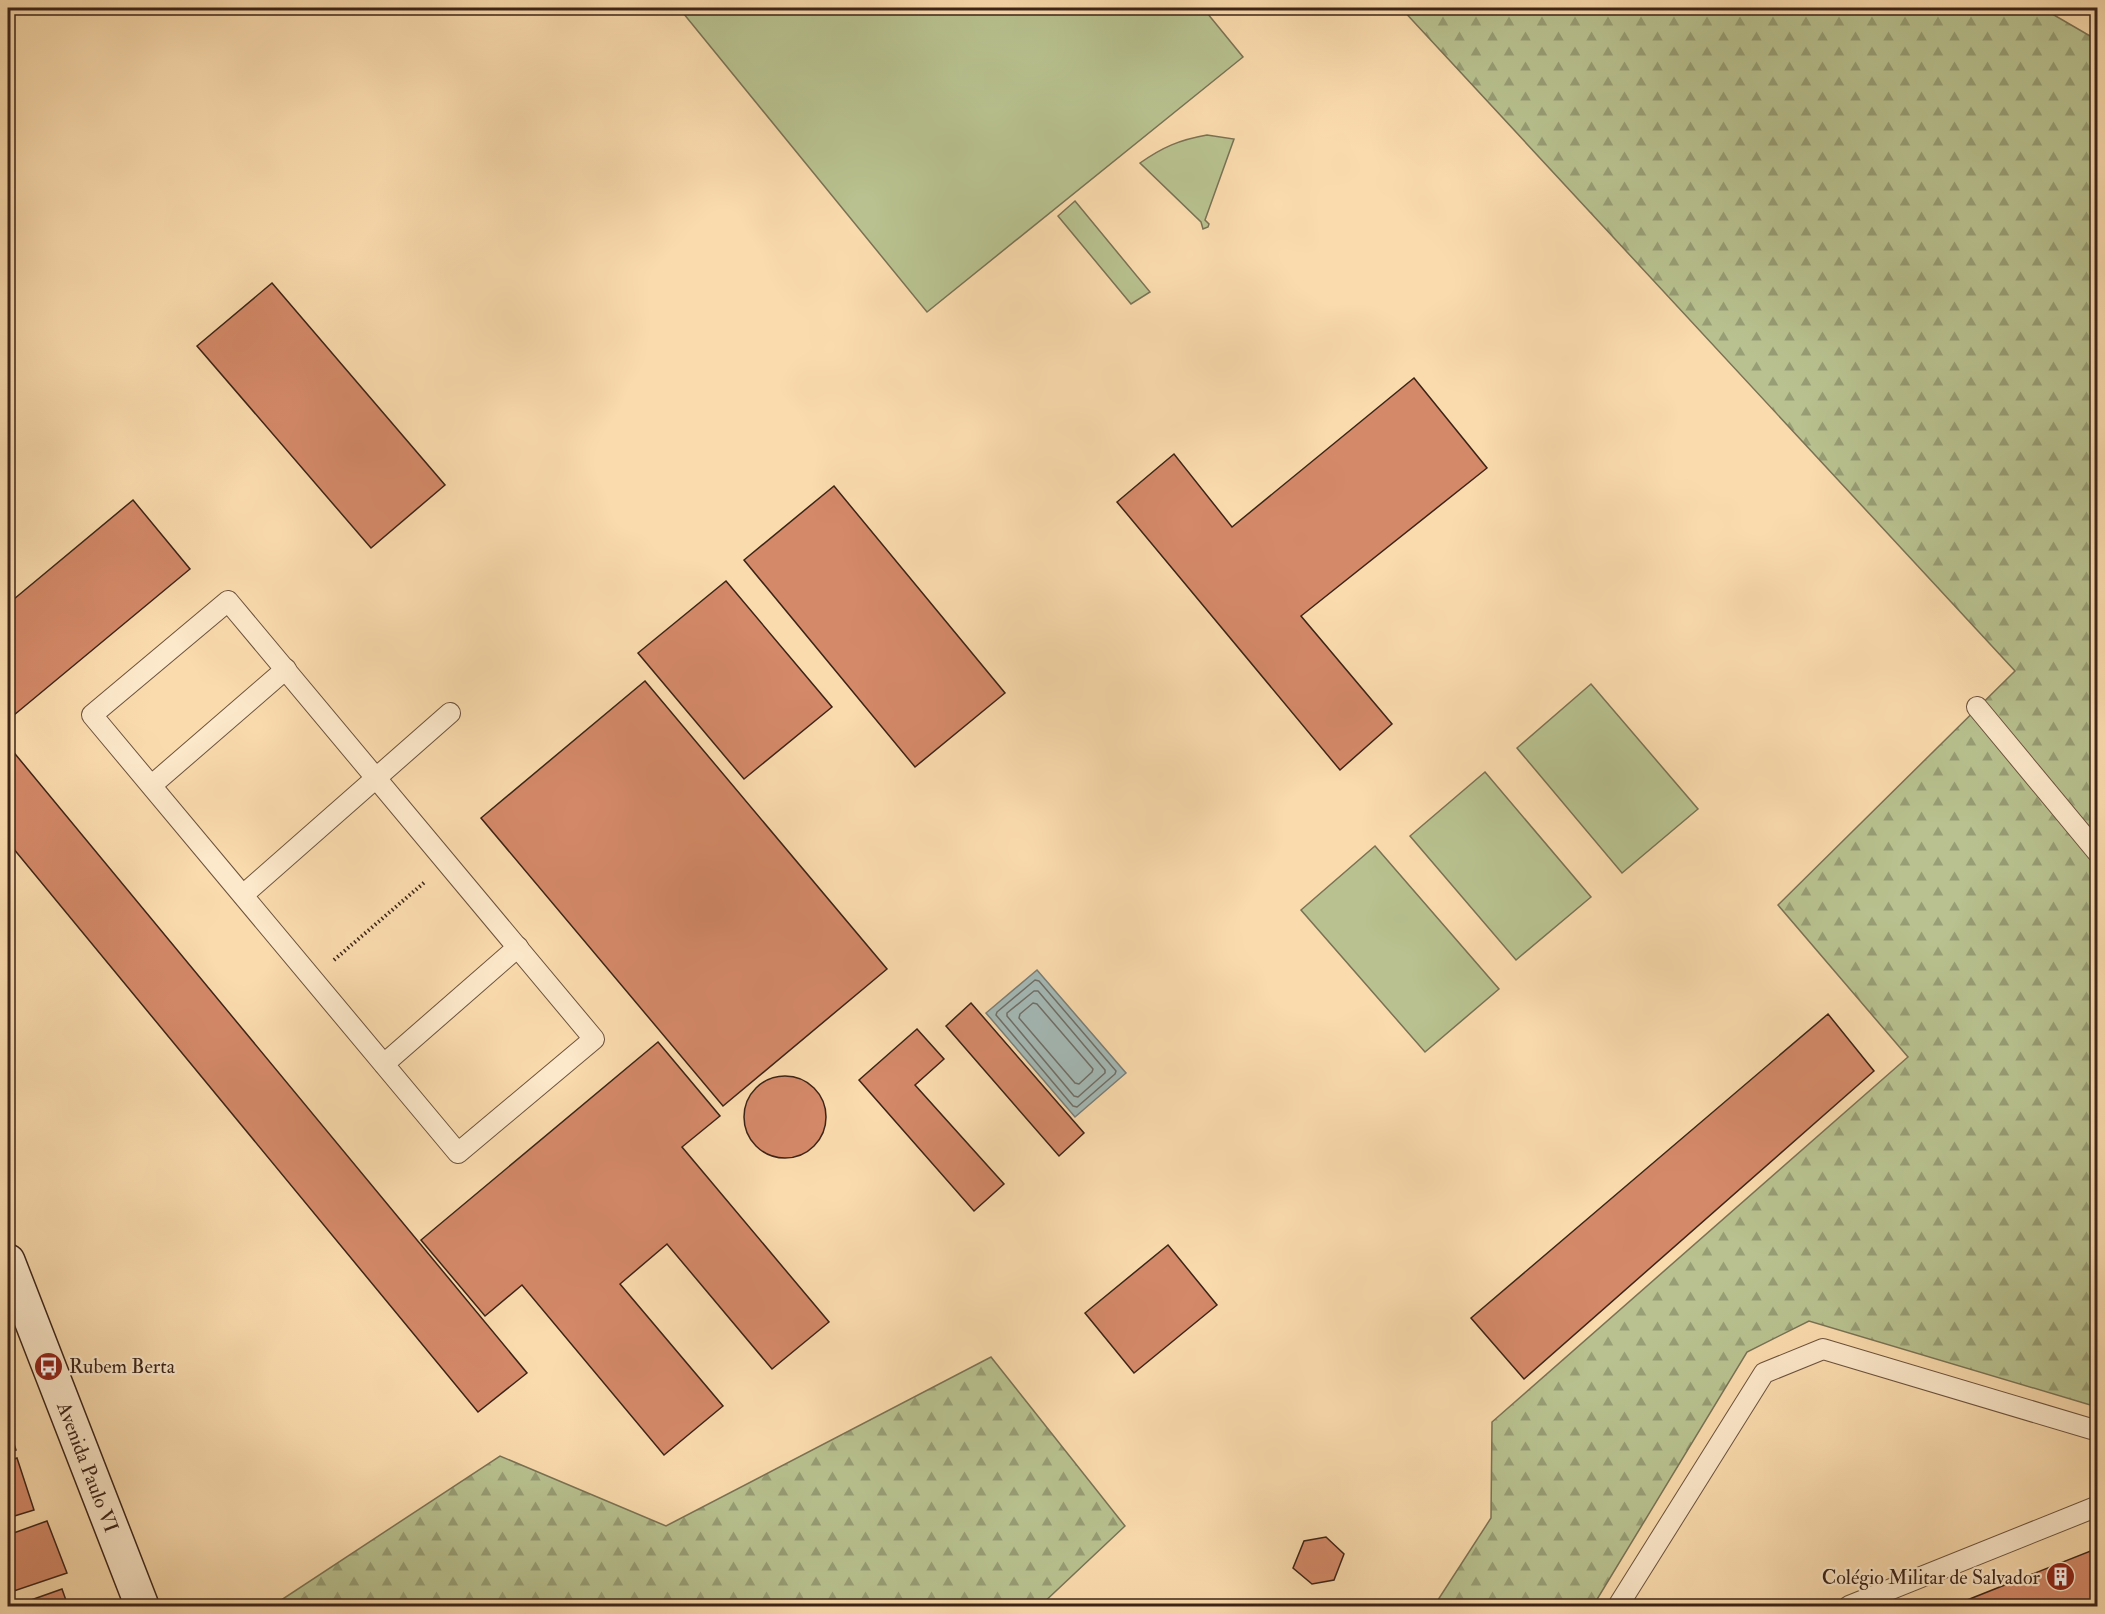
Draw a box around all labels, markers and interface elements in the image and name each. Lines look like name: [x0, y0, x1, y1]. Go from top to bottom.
bus stop icon: Rubem Berta: [32, 1350, 64, 1382]
place label: Rubem Berta: [69, 1354, 176, 1379]
street label: Avenida Paulo VI: [51, 1398, 124, 1536]
building icon: Colégio Militar de Salvador: [2045, 1561, 2077, 1593]
place label: Colégio Militar de Salvador: [1822, 1565, 2041, 1590]

